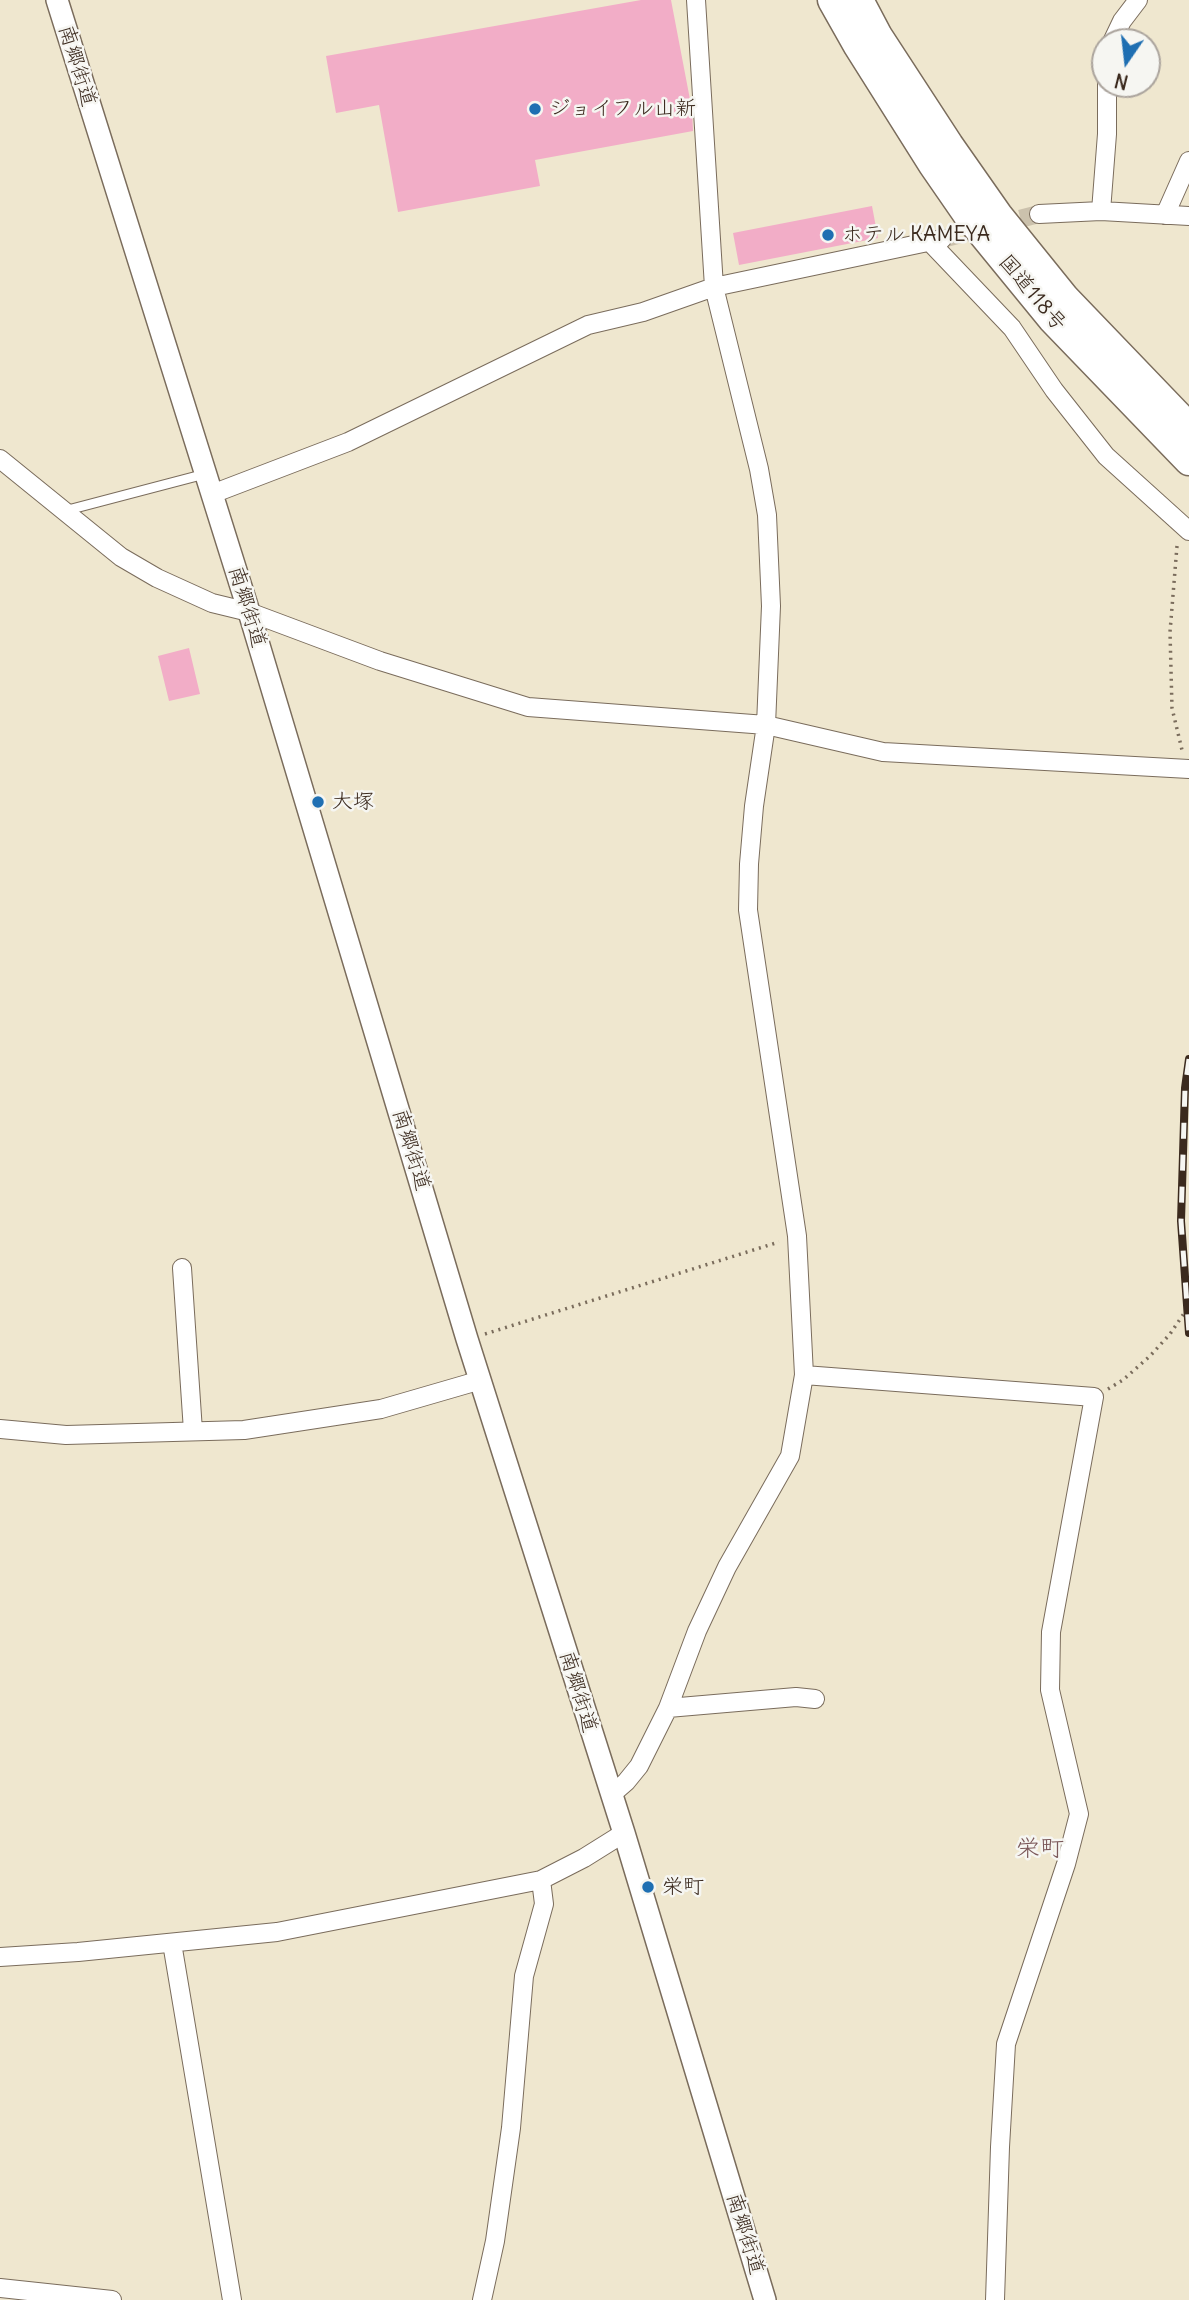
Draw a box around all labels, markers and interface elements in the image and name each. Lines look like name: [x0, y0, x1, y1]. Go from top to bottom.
street label: 南郷街道: [53, 22, 101, 110]
north arrow: [1091, 28, 1161, 98]
text: N: [1112, 68, 1131, 95]
place label: ジョイフル山新: [549, 96, 696, 122]
marker: ジョイフル山新: [527, 101, 543, 117]
place label: ホテル KAMEYA: [842, 222, 990, 248]
marker: ホテル KAMEYA: [820, 227, 836, 243]
street label: 国道118号: [993, 250, 1071, 336]
street label: 南郷街道: [223, 563, 271, 651]
place label: 大塚: [332, 789, 374, 815]
marker: 大塚: [310, 794, 326, 810]
street label: 南郷街道: [387, 1106, 435, 1194]
street label: 南郷街道: [554, 1648, 602, 1736]
district label: 栄町: [1016, 1835, 1064, 1863]
place label: 栄町: [662, 1874, 704, 1900]
marker: 栄町: [640, 1879, 656, 1895]
street label: 南郷街道: [721, 2190, 769, 2278]

